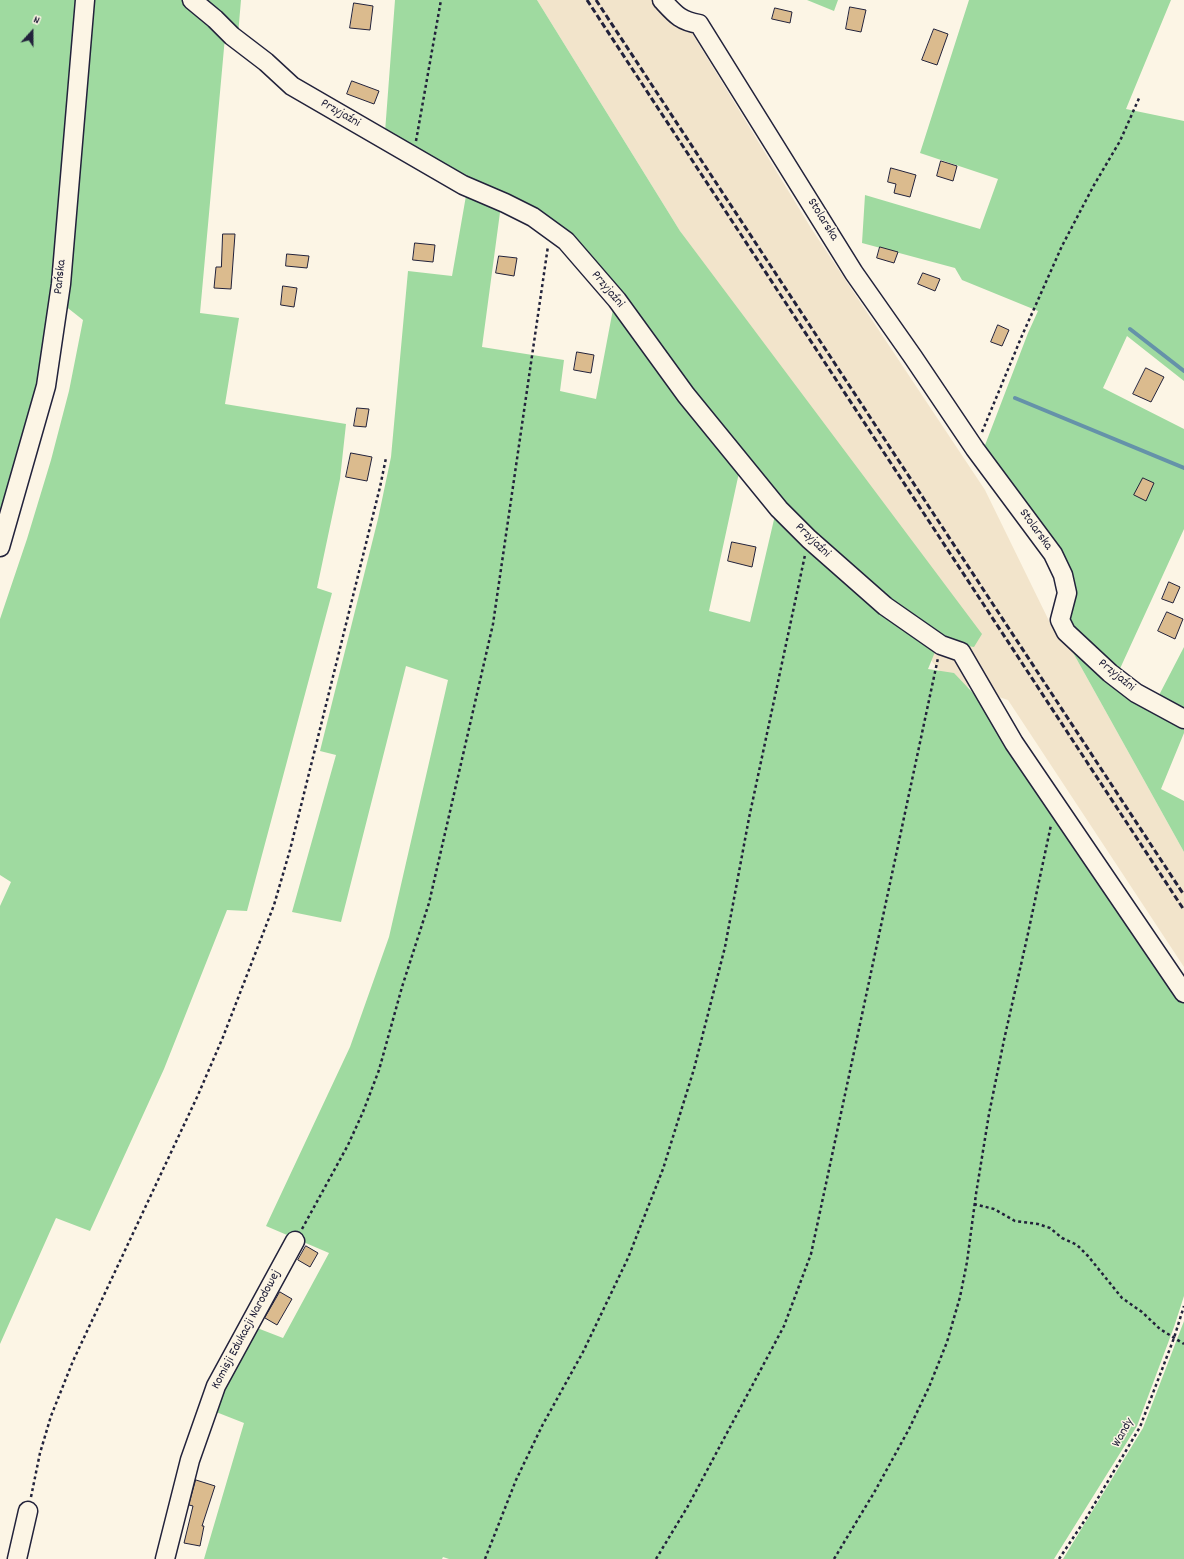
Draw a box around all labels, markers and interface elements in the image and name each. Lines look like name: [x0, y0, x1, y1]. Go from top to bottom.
north arrow: [12, 12, 52, 52]
text: N: [31, 12, 42, 29]
street label: Przyjaźni: [317, 96, 363, 132]
street label: Stolarska: [803, 196, 841, 244]
street label: Pańska: [51, 259, 71, 295]
street label: Przyjaźni: [587, 268, 627, 312]
street label: Stolarska: [1015, 506, 1055, 554]
street label: Przyjaźni: [791, 520, 833, 562]
street label: Przyjaźni: [1094, 656, 1138, 696]
street label: Komisji Edukacji Narodowej: [209, 1268, 285, 1392]
street label: Wandy: [1110, 1416, 1138, 1450]

